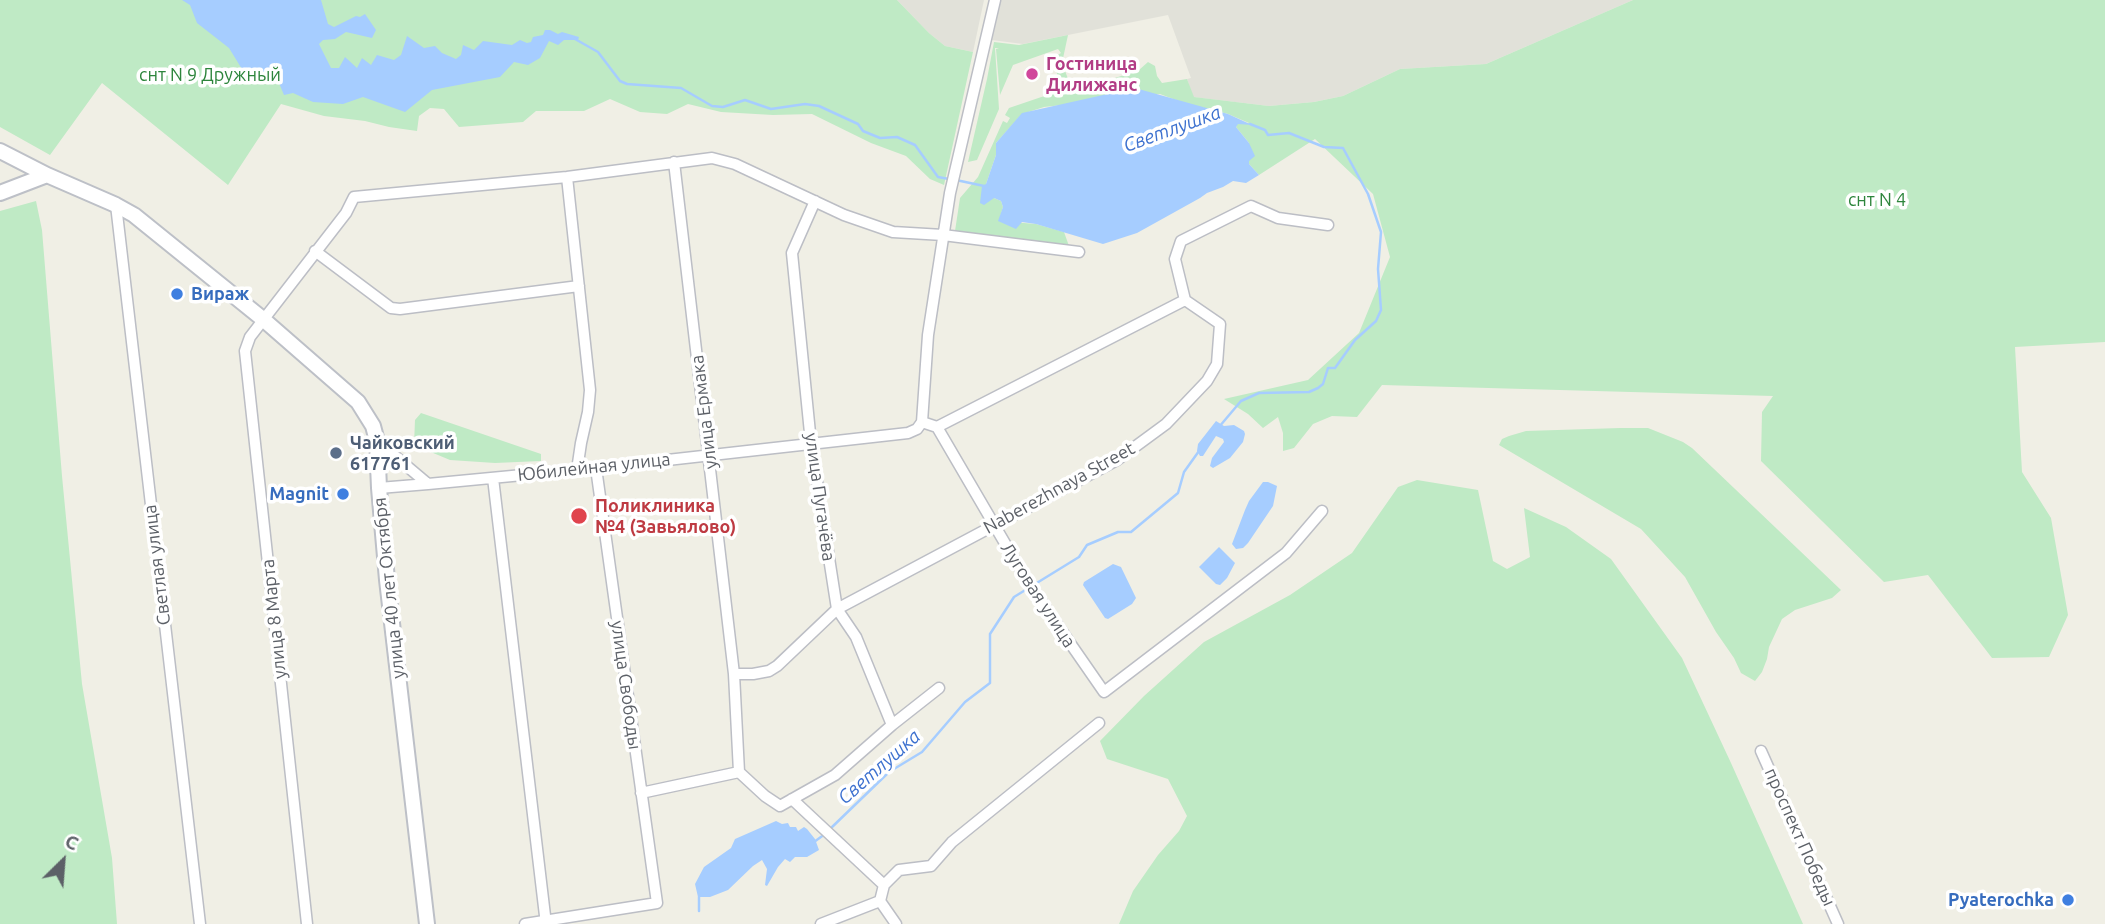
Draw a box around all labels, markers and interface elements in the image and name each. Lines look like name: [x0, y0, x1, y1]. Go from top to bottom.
place label: Гостиница Дилижанс: [1046, 53, 1137, 96]
park label: снт N 9 Дружный: [139, 64, 281, 86]
marker: Гостиница Дилижанс: [1024, 66, 1040, 82]
water label: Светлушка: [1120, 101, 1224, 157]
park label: снт N 4: [1848, 189, 1906, 211]
place label: Вираж: [191, 283, 249, 305]
marker: Вираж: [169, 286, 185, 302]
street label: улица Ермака: [686, 354, 722, 470]
street label: улица Пугачёва: [800, 431, 840, 563]
place label: Чайковский 617761: [350, 432, 455, 474]
street label: Naberezhnaya Street: [980, 437, 1138, 539]
marker: Чайковский 617761: [328, 445, 344, 461]
street label: Юбилейная улица: [517, 448, 671, 486]
place label: Magnit: [269, 483, 329, 505]
marker: Magnit: [335, 486, 351, 502]
place label: Поликлиника №4 (Завьялово): [595, 495, 736, 538]
street label: улица 40 лет Октября: [369, 496, 409, 680]
street label: Светлая улица: [139, 503, 175, 627]
marker: Поликлиника №4 (Завьялово): [569, 506, 589, 526]
street label: Луговая улица: [996, 538, 1080, 652]
street label: улица 8 Марта: [257, 558, 291, 680]
street label: улица Свободы: [606, 619, 646, 751]
water label: Светлушка: [833, 725, 925, 809]
street label: проспект Победы: [1760, 765, 1840, 909]
north arrow: [28, 826, 98, 896]
text: С: [62, 829, 82, 855]
place label: Pyaterochka: [1948, 889, 2054, 911]
marker: Pyaterochka: [2060, 892, 2076, 908]

